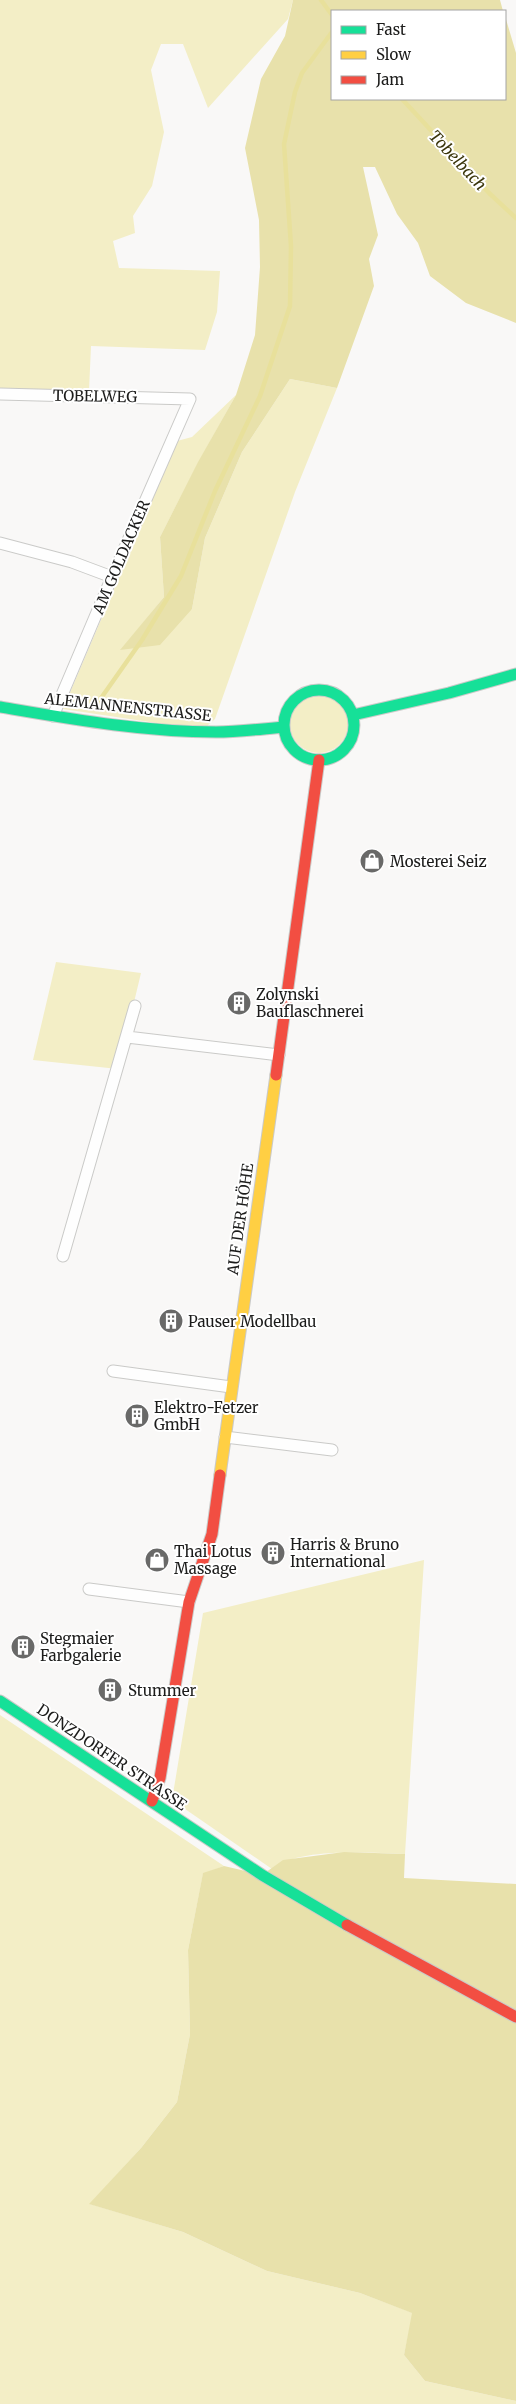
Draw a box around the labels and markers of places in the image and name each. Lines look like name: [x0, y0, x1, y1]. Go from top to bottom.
shop icon: Mosterei Seiz: [359, 848, 385, 874]
place label: Mosterei Seiz: [390, 852, 487, 871]
place label: Zolynski Bauflaschnerei: [256, 985, 364, 1021]
building icon: Zolynski Bauflaschnerei: [226, 990, 252, 1016]
building icon: Pauser Modellbau: [158, 1308, 184, 1334]
place label: Pauser Modellbau: [188, 1312, 317, 1331]
place label: Elektro-Fetzer GmbH: [154, 1398, 259, 1434]
building icon: Elektro-Fetzer GmbH: [124, 1403, 150, 1429]
place label: Harris & Bruno International: [290, 1535, 399, 1571]
building icon: Harris & Bruno International: [260, 1540, 286, 1566]
place label: Thai Lotus Massage: [174, 1542, 252, 1578]
shop icon: Thai Lotus Massage: [144, 1547, 170, 1573]
place label: Stegmaier Farbgalerie: [40, 1629, 121, 1665]
building icon: Stegmaier Farbgalerie: [10, 1634, 36, 1660]
building icon: Stummer: [97, 1677, 123, 1703]
place label: Stummer: [128, 1681, 197, 1700]

